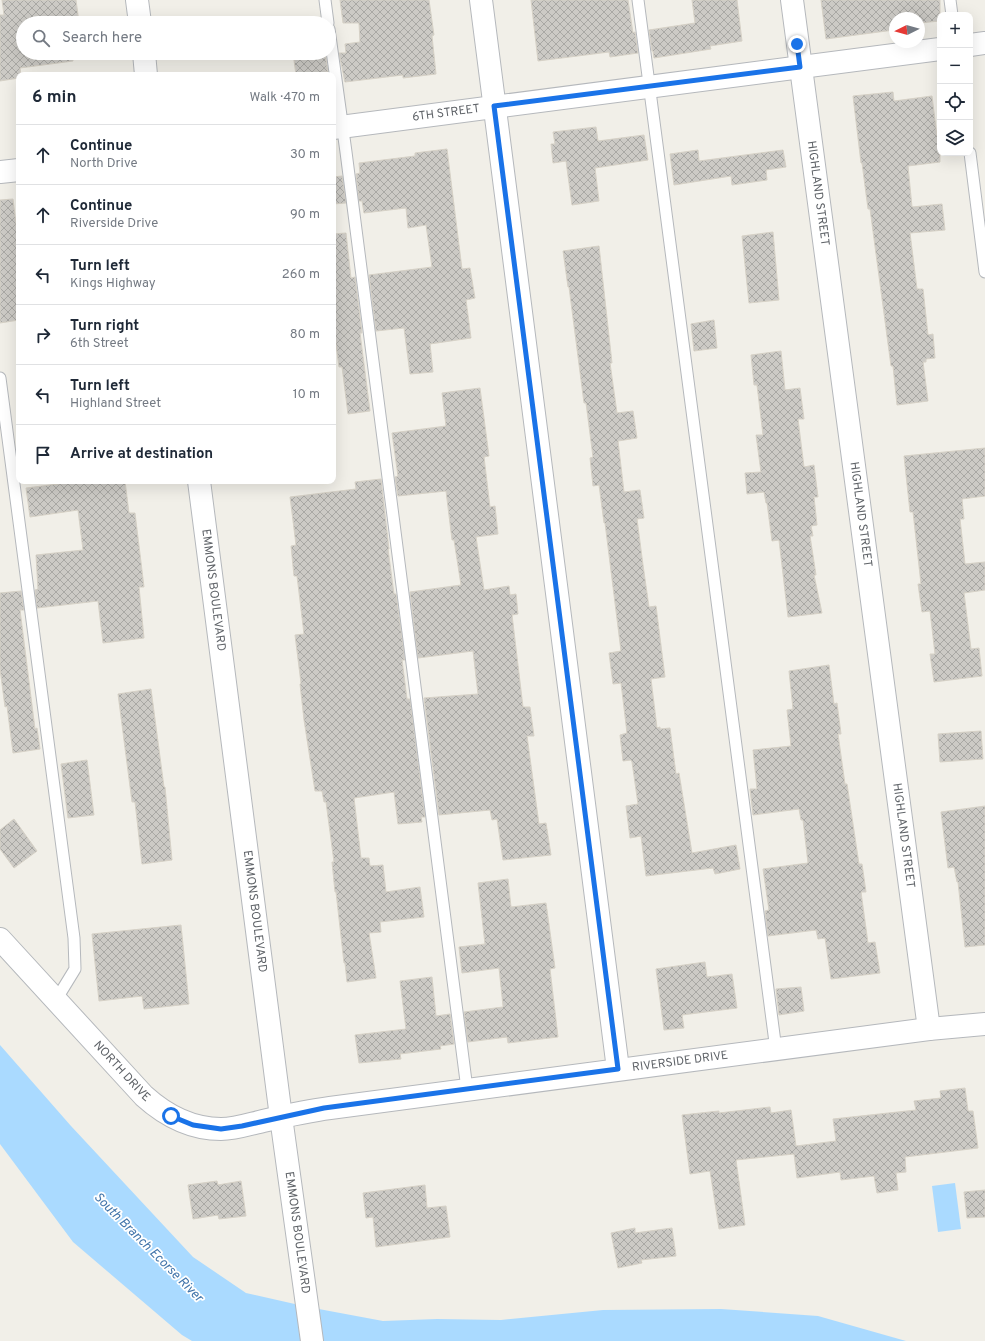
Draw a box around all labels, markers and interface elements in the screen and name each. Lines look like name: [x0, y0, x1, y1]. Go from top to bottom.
north arrow: [889, 12, 925, 48]
map controls: [937, 12, 973, 156]
button: +: [937, 12, 973, 48]
search box: [16, 16, 336, 60]
icon: search: [30, 27, 52, 49]
text: Search here: [62, 29, 142, 48]
route end: [788, 35, 806, 53]
button: −: [937, 48, 973, 84]
button: locate: [937, 84, 973, 120]
text: 6 min: [32, 87, 76, 109]
text: Walk · 470 m: [249, 90, 320, 106]
street label: 6TH STREET: [411, 101, 481, 126]
button: layers: [937, 120, 973, 156]
text: Continue: [70, 137, 132, 156]
street label: HIGHLAND STREET: [803, 140, 833, 247]
icon: ahead: [32, 144, 54, 166]
text: 30 m: [290, 147, 320, 163]
text: North Drive: [70, 156, 138, 172]
text: Continue: [70, 197, 132, 216]
icon: ahead: [32, 204, 54, 226]
text: 90 m: [290, 207, 320, 223]
text: Riverside Drive: [70, 216, 158, 232]
text: Turn left: [70, 257, 130, 276]
icon: left: [32, 264, 54, 286]
text: 260 m: [282, 267, 320, 283]
text: Kings Highway: [70, 276, 156, 292]
text: Turn right: [70, 317, 139, 336]
icon: right: [32, 324, 54, 346]
text: 80 m: [290, 327, 320, 343]
text: 6th Street: [70, 336, 129, 352]
text: Turn left: [70, 377, 130, 396]
icon: left: [32, 384, 54, 406]
text: 10 m: [293, 387, 320, 403]
text: Highland Street: [70, 396, 161, 412]
icon: arrive: [32, 444, 54, 466]
text: Arrive at destination: [70, 445, 213, 464]
street label: HIGHLAND STREET: [846, 461, 875, 568]
street label: EMMONS BOULEVARD: [197, 528, 229, 652]
street label: HIGHLAND STREET: [888, 782, 918, 889]
street label: EMMONS BOULEVARD: [239, 849, 270, 973]
street label: NORTH DRIVE: [90, 1038, 154, 1106]
street label: RIVERSIDE DRIVE: [631, 1048, 729, 1076]
route start: [162, 1107, 180, 1125]
street label: EMMONS BOULEVARD: [281, 1171, 313, 1295]
water label: South Branch Ecorse River: [90, 1190, 207, 1307]

